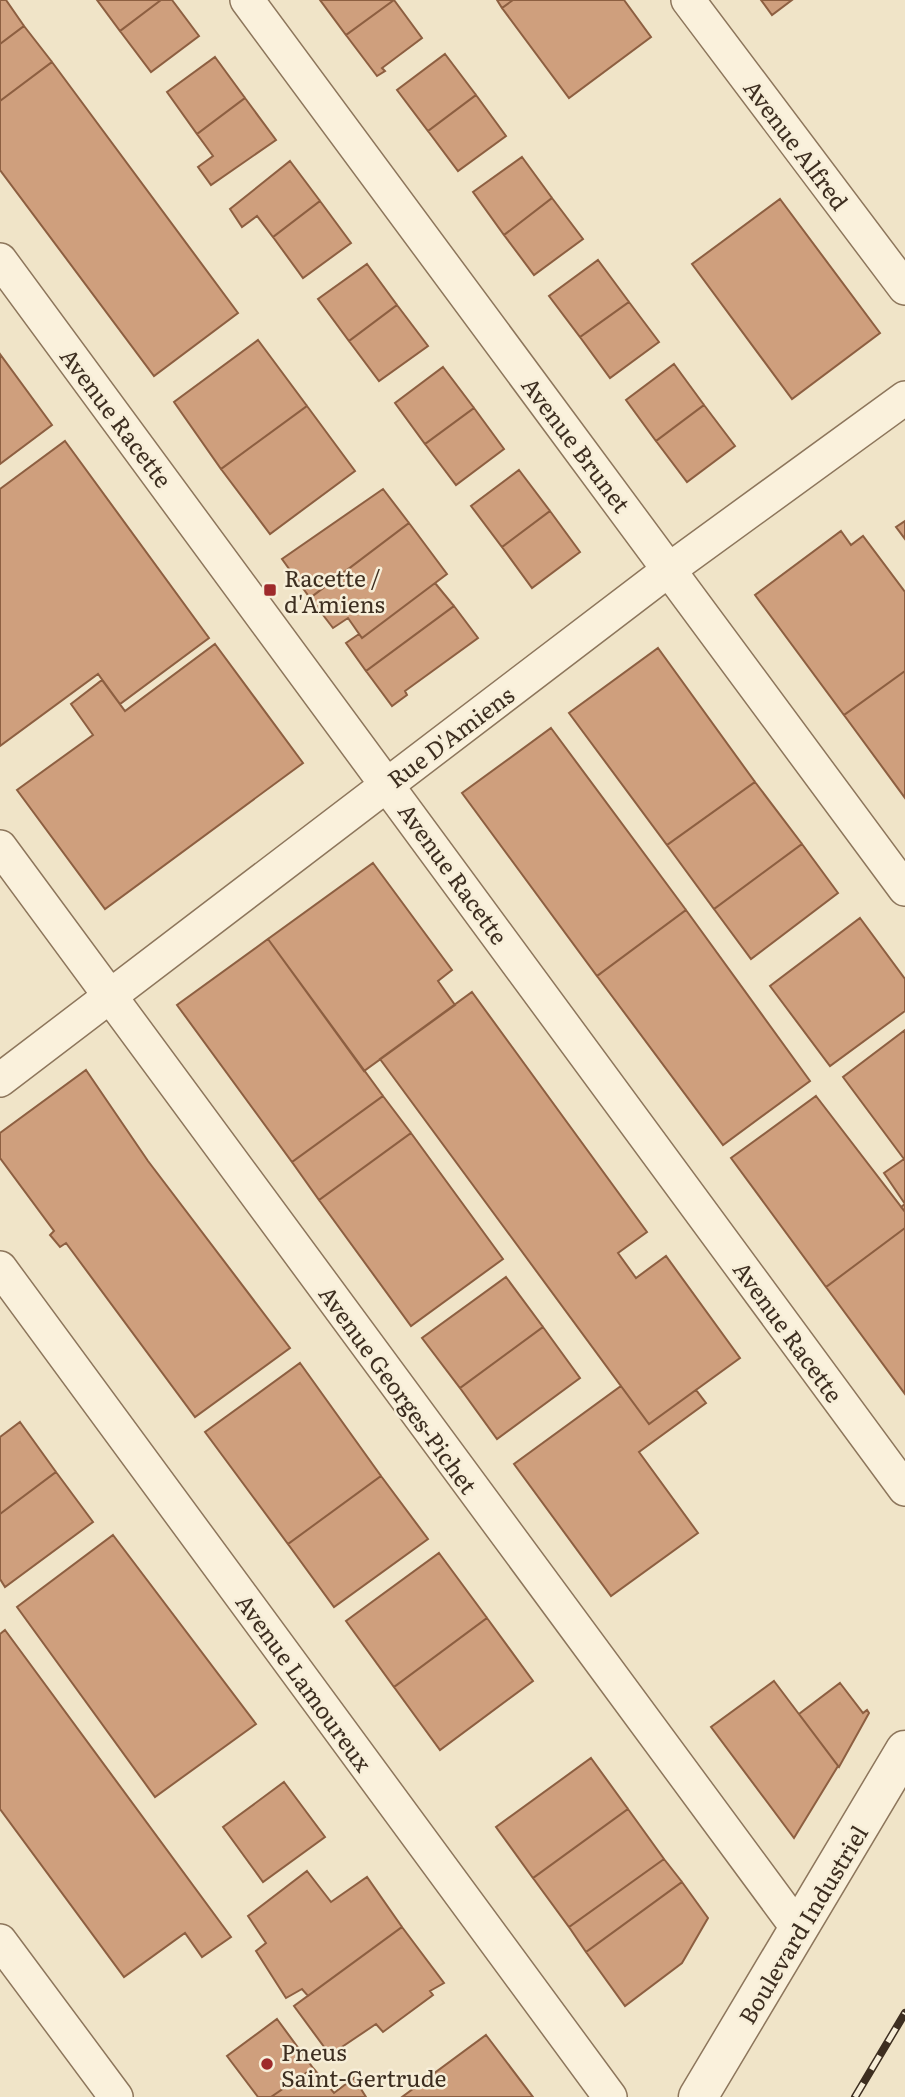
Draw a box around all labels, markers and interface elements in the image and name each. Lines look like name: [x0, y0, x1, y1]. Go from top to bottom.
street label: Avenue Alfred: [737, 72, 857, 216]
street label: Avenue Racette: [53, 340, 181, 494]
street label: Avenue Brunet: [515, 369, 640, 519]
place label: Racette / d'Amiens: [284, 560, 385, 620]
marker: Racette / d'Amiens: [262, 582, 278, 598]
street label: Rue D'Amiens: [380, 677, 520, 795]
street label: Avenue Racette: [391, 795, 517, 951]
street label: Avenue Racette: [726, 1253, 852, 1409]
street label: Avenue Georges-Pichet: [312, 1278, 487, 1501]
street label: Avenue Lamoureux: [229, 1586, 381, 1778]
street label: Boulevard Industriel: [729, 1818, 875, 2030]
place label: Pneus Saint-Gertrude: [281, 2034, 447, 2094]
marker: Pneus Saint-Gertrude: [259, 2056, 275, 2072]

